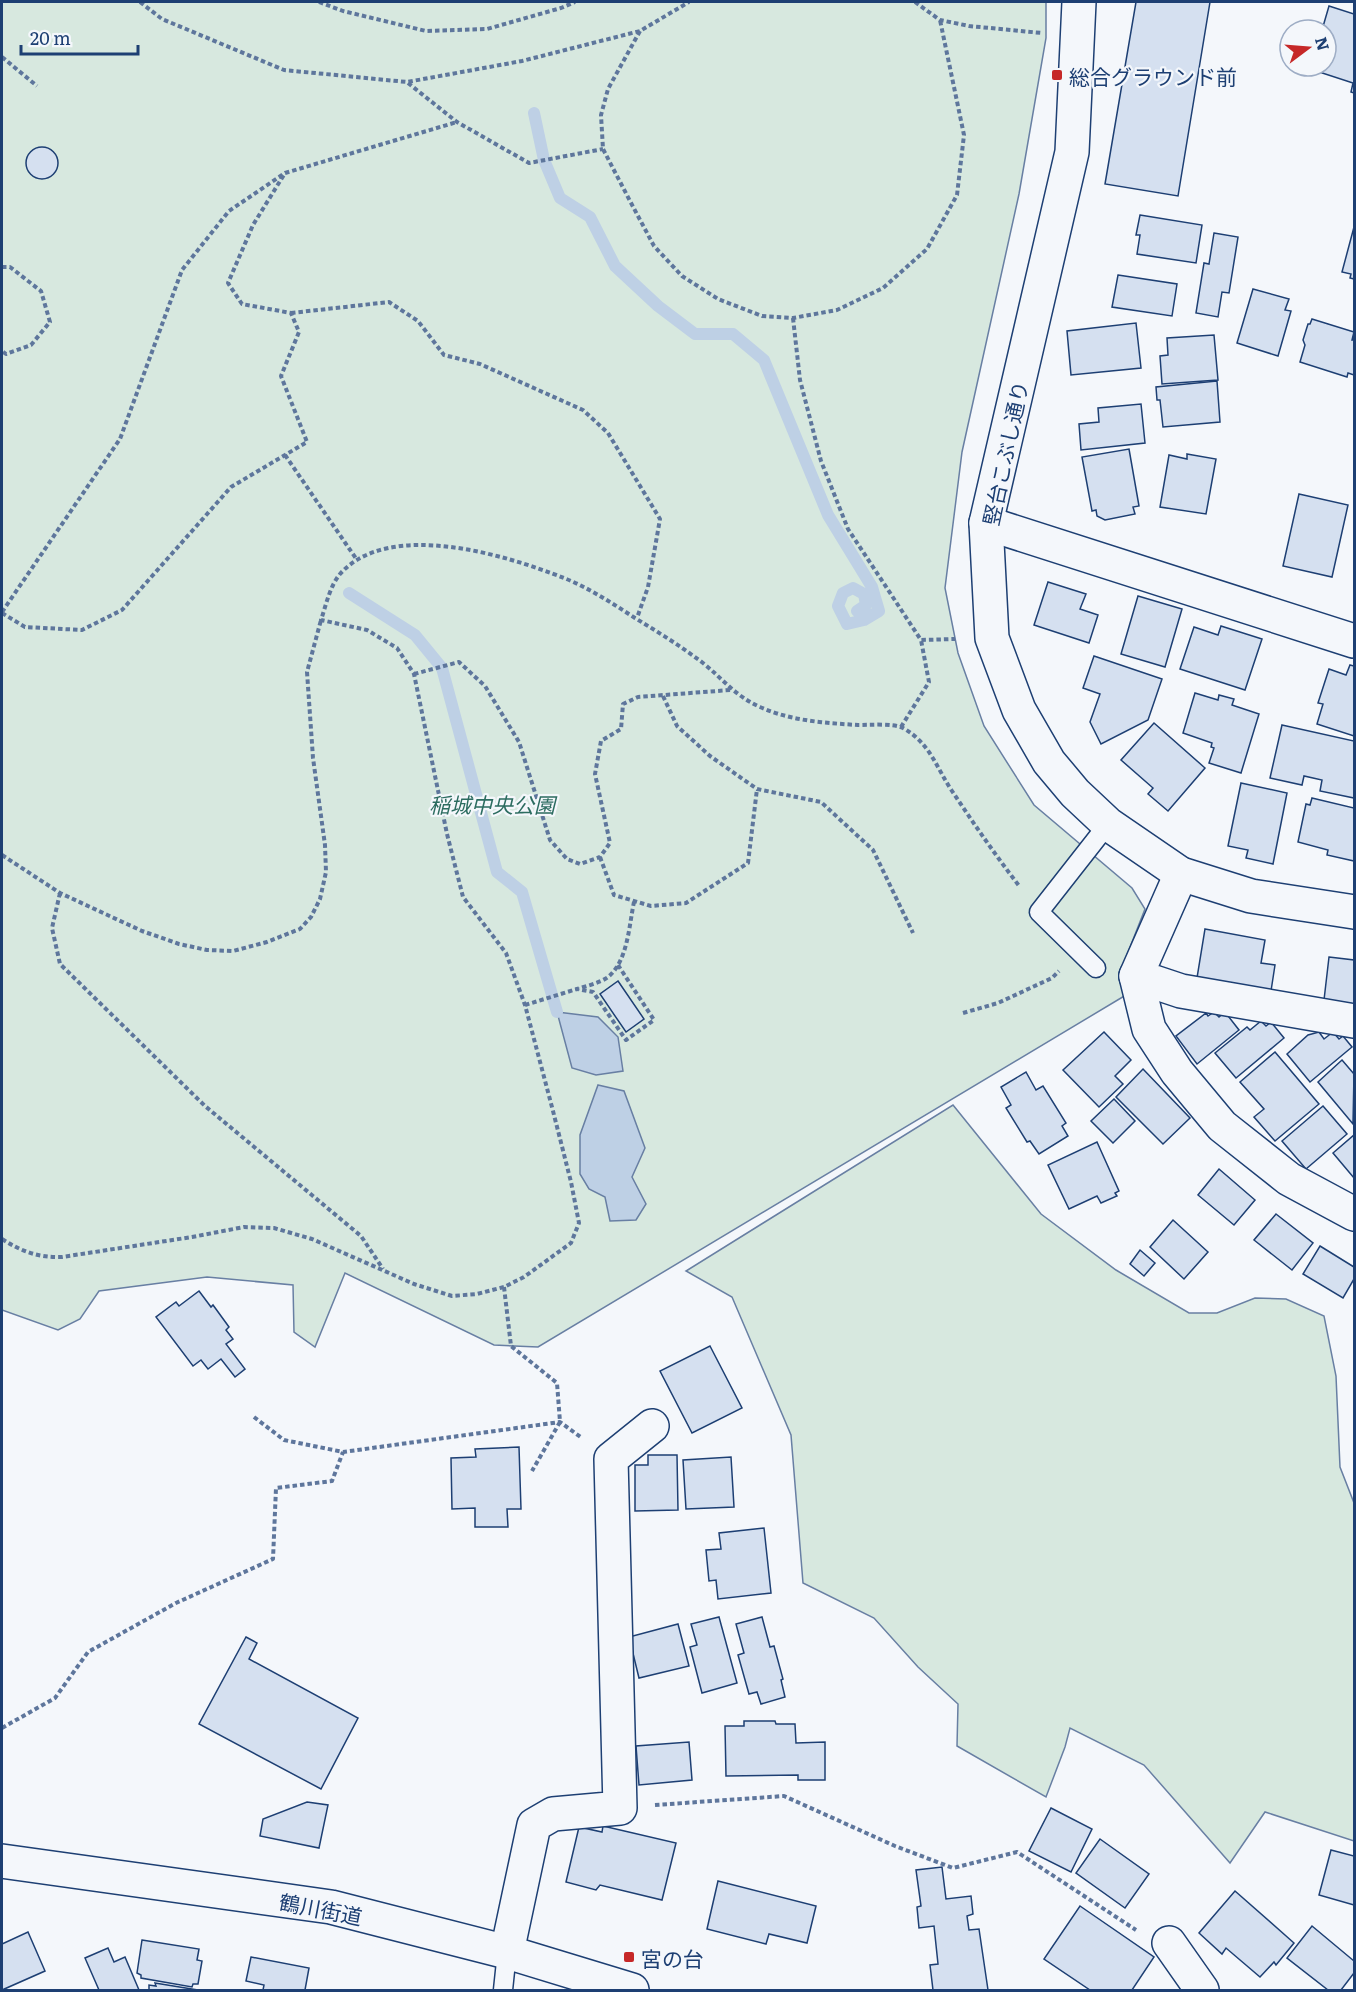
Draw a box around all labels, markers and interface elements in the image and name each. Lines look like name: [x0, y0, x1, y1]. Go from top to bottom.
scale bar: [21, 18, 138, 56]
north arrow: [1278, 18, 1338, 78]
text: 20 m: [30, 24, 71, 51]
text: N: [1310, 34, 1337, 53]
place label: 総合グラウンド前: [1069, 60, 1237, 91]
marker: 総合グラウンド前: [1050, 68, 1064, 82]
street label: 竪台こぶし通り: [974, 378, 1034, 528]
park label: 稲城中央公園: [429, 788, 558, 819]
street label: 鶴川街道: [277, 1885, 365, 1931]
place label: 宮の台: [641, 1942, 704, 1973]
marker: 宮の台: [622, 1950, 636, 1964]

